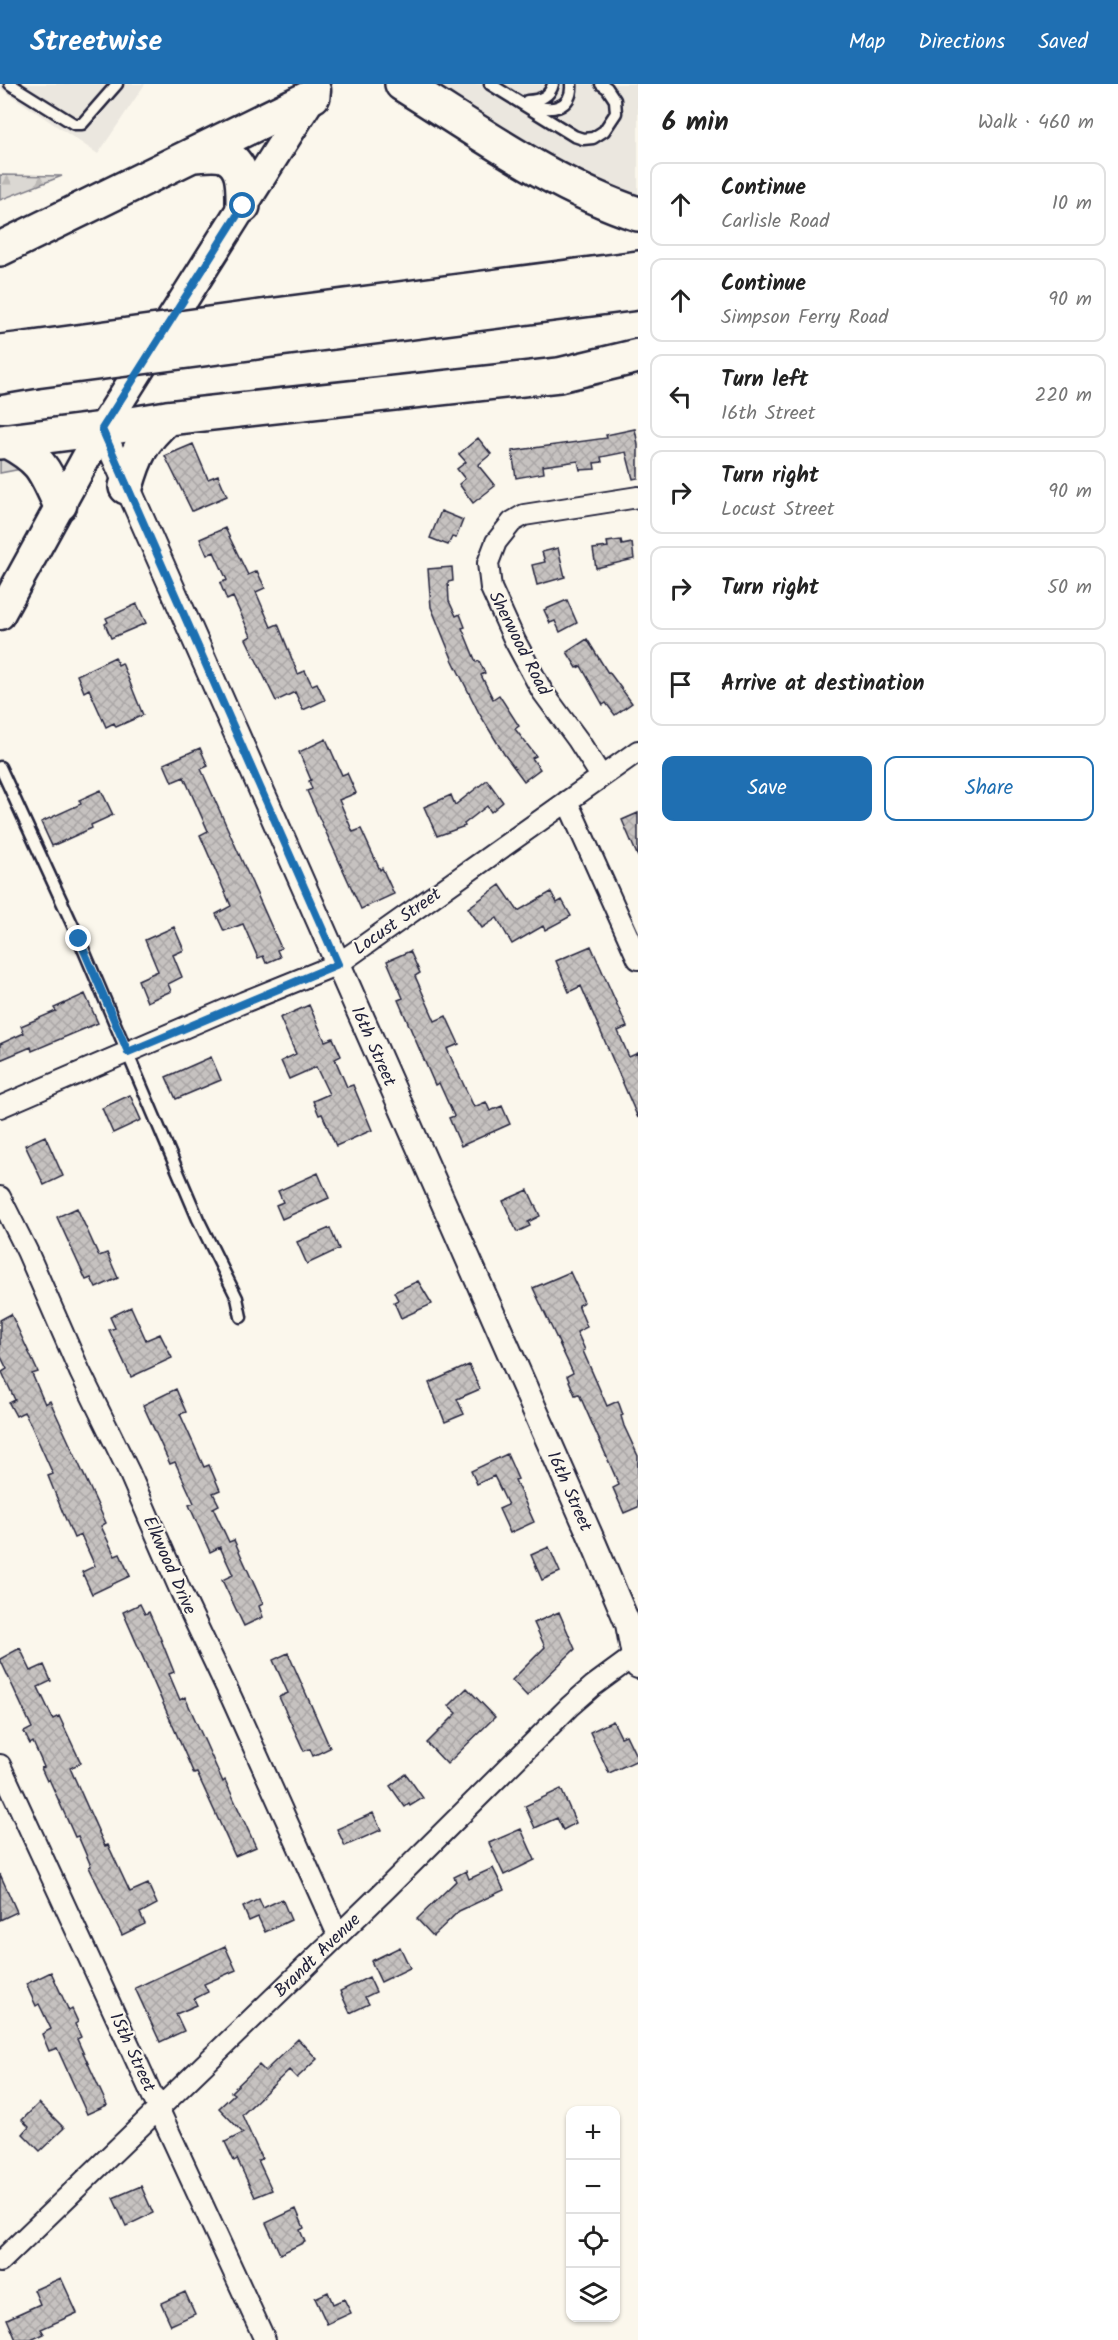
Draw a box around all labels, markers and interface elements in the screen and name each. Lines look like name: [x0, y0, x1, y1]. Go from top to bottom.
text: Streetwise: [30, 20, 162, 65]
text: Map: [849, 26, 885, 59]
text: Directions: [918, 26, 1005, 59]
text: Saved: [1038, 26, 1088, 59]
text: 6 min: [662, 102, 729, 144]
text: Walk · 460 m: [978, 107, 1094, 139]
text: Continue: [721, 171, 806, 206]
icon: ahead: [664, 188, 697, 221]
text: 10 m: [1052, 188, 1092, 220]
route start: [229, 192, 255, 218]
text: Carlisle Road: [721, 206, 829, 238]
text: Continue: [721, 267, 806, 302]
icon: ahead: [664, 284, 697, 317]
text: 90 m: [1048, 284, 1092, 316]
text: Simpson Ferry Road: [721, 302, 888, 334]
text: Turn left: [721, 363, 808, 398]
icon: left: [664, 380, 697, 413]
text: 220 m: [1035, 380, 1092, 412]
text: 16th Street: [721, 398, 816, 430]
text: Turn right: [721, 459, 819, 494]
icon: right: [664, 476, 697, 509]
text: 90 m: [1048, 476, 1092, 508]
text: Locust Street: [721, 494, 835, 526]
text: Turn right: [721, 571, 819, 606]
icon: right: [664, 572, 697, 605]
text: 50 m: [1047, 572, 1092, 604]
street label: Sherwood Road: [480, 586, 558, 702]
text: Arrive at destination: [721, 667, 924, 702]
icon: arrive: [664, 668, 697, 701]
button: Save: [662, 756, 872, 821]
button: Share: [884, 756, 1094, 821]
street label: Locust Street: [348, 880, 449, 963]
route end: [65, 925, 91, 951]
street label: 16th Street: [342, 1002, 404, 1092]
street label: 16th Street: [538, 1447, 600, 1537]
street label: Elkwood Drive: [134, 1511, 203, 1620]
street label: Brandt Avenue: [268, 1907, 368, 2005]
street label: 15th Street: [101, 2008, 163, 2098]
map controls: [566, 2106, 620, 2322]
button: +: [566, 2106, 620, 2160]
button: −: [566, 2160, 620, 2214]
button: locate: [566, 2214, 620, 2268]
button: layers: [566, 2268, 620, 2322]

